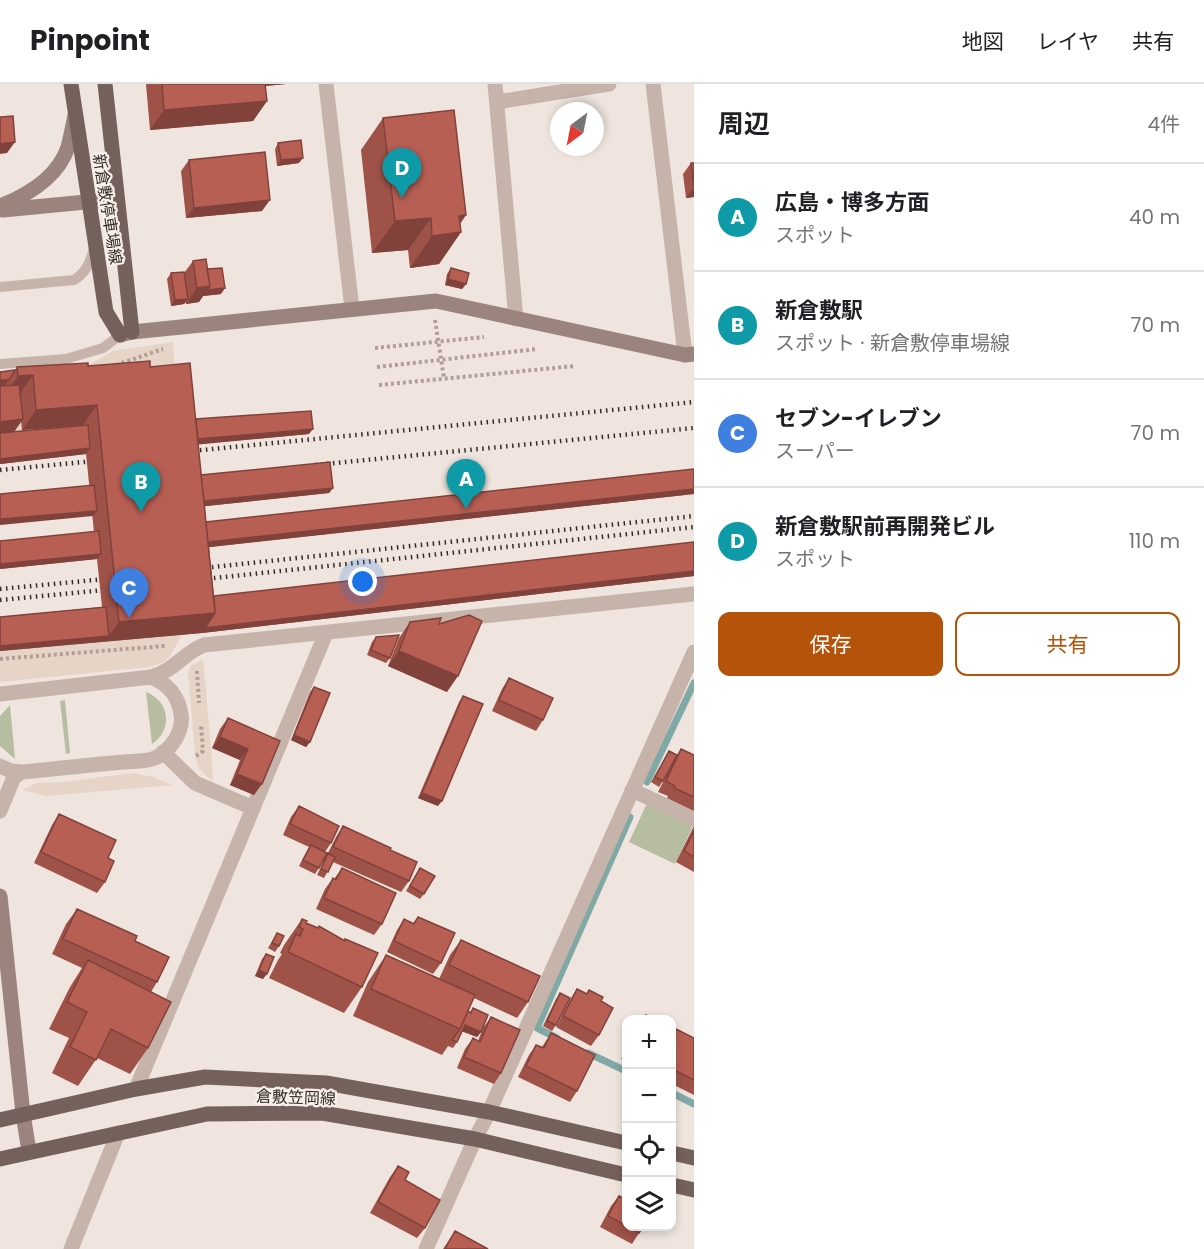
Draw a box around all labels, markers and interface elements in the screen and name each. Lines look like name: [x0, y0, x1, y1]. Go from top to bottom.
text: Pinpoint: [30, 21, 150, 60]
text: 地図: [962, 27, 1004, 56]
text: レイヤ: [1037, 27, 1099, 56]
text: 共有: [1132, 27, 1174, 56]
north arrow: [550, 102, 604, 156]
text: 周辺: [718, 106, 770, 142]
text: 4件: [1147, 110, 1180, 138]
pin: D: [382, 148, 422, 198]
street label: 新倉敷停車場線: [87, 152, 128, 266]
text: 広島・博多方面: [775, 187, 929, 218]
text: A: [730, 203, 745, 231]
text: 40 m: [1129, 203, 1180, 231]
text: スポット: [775, 221, 855, 249]
text: 新倉敷駅: [775, 295, 863, 326]
text: B: [731, 311, 744, 339]
text: 70 m: [1131, 311, 1180, 339]
text: スポット · 新倉敷停車場線: [775, 329, 1010, 357]
text: セブン-イレブン: [775, 403, 942, 434]
text: C: [730, 419, 745, 447]
text: 70 m: [1131, 419, 1180, 447]
text: スーパー: [775, 437, 855, 465]
pin: A: [446, 460, 486, 509]
pin: B: [122, 462, 160, 512]
text: 新倉敷駅前再開発ビル: [775, 511, 995, 542]
text: D: [730, 527, 745, 555]
text: 110 m: [1129, 527, 1180, 555]
text: スポット: [775, 545, 855, 573]
your location: [348, 567, 377, 596]
pin: C: [110, 568, 148, 618]
button: 保存: [718, 612, 943, 676]
button: 共有: [955, 612, 1180, 676]
map controls: [622, 1015, 676, 1231]
button: +: [622, 1015, 676, 1069]
button: −: [622, 1069, 676, 1123]
street label: 倉敷笠岡線: [256, 1085, 336, 1110]
button: locate: [622, 1123, 676, 1177]
button: layers: [622, 1177, 676, 1231]

